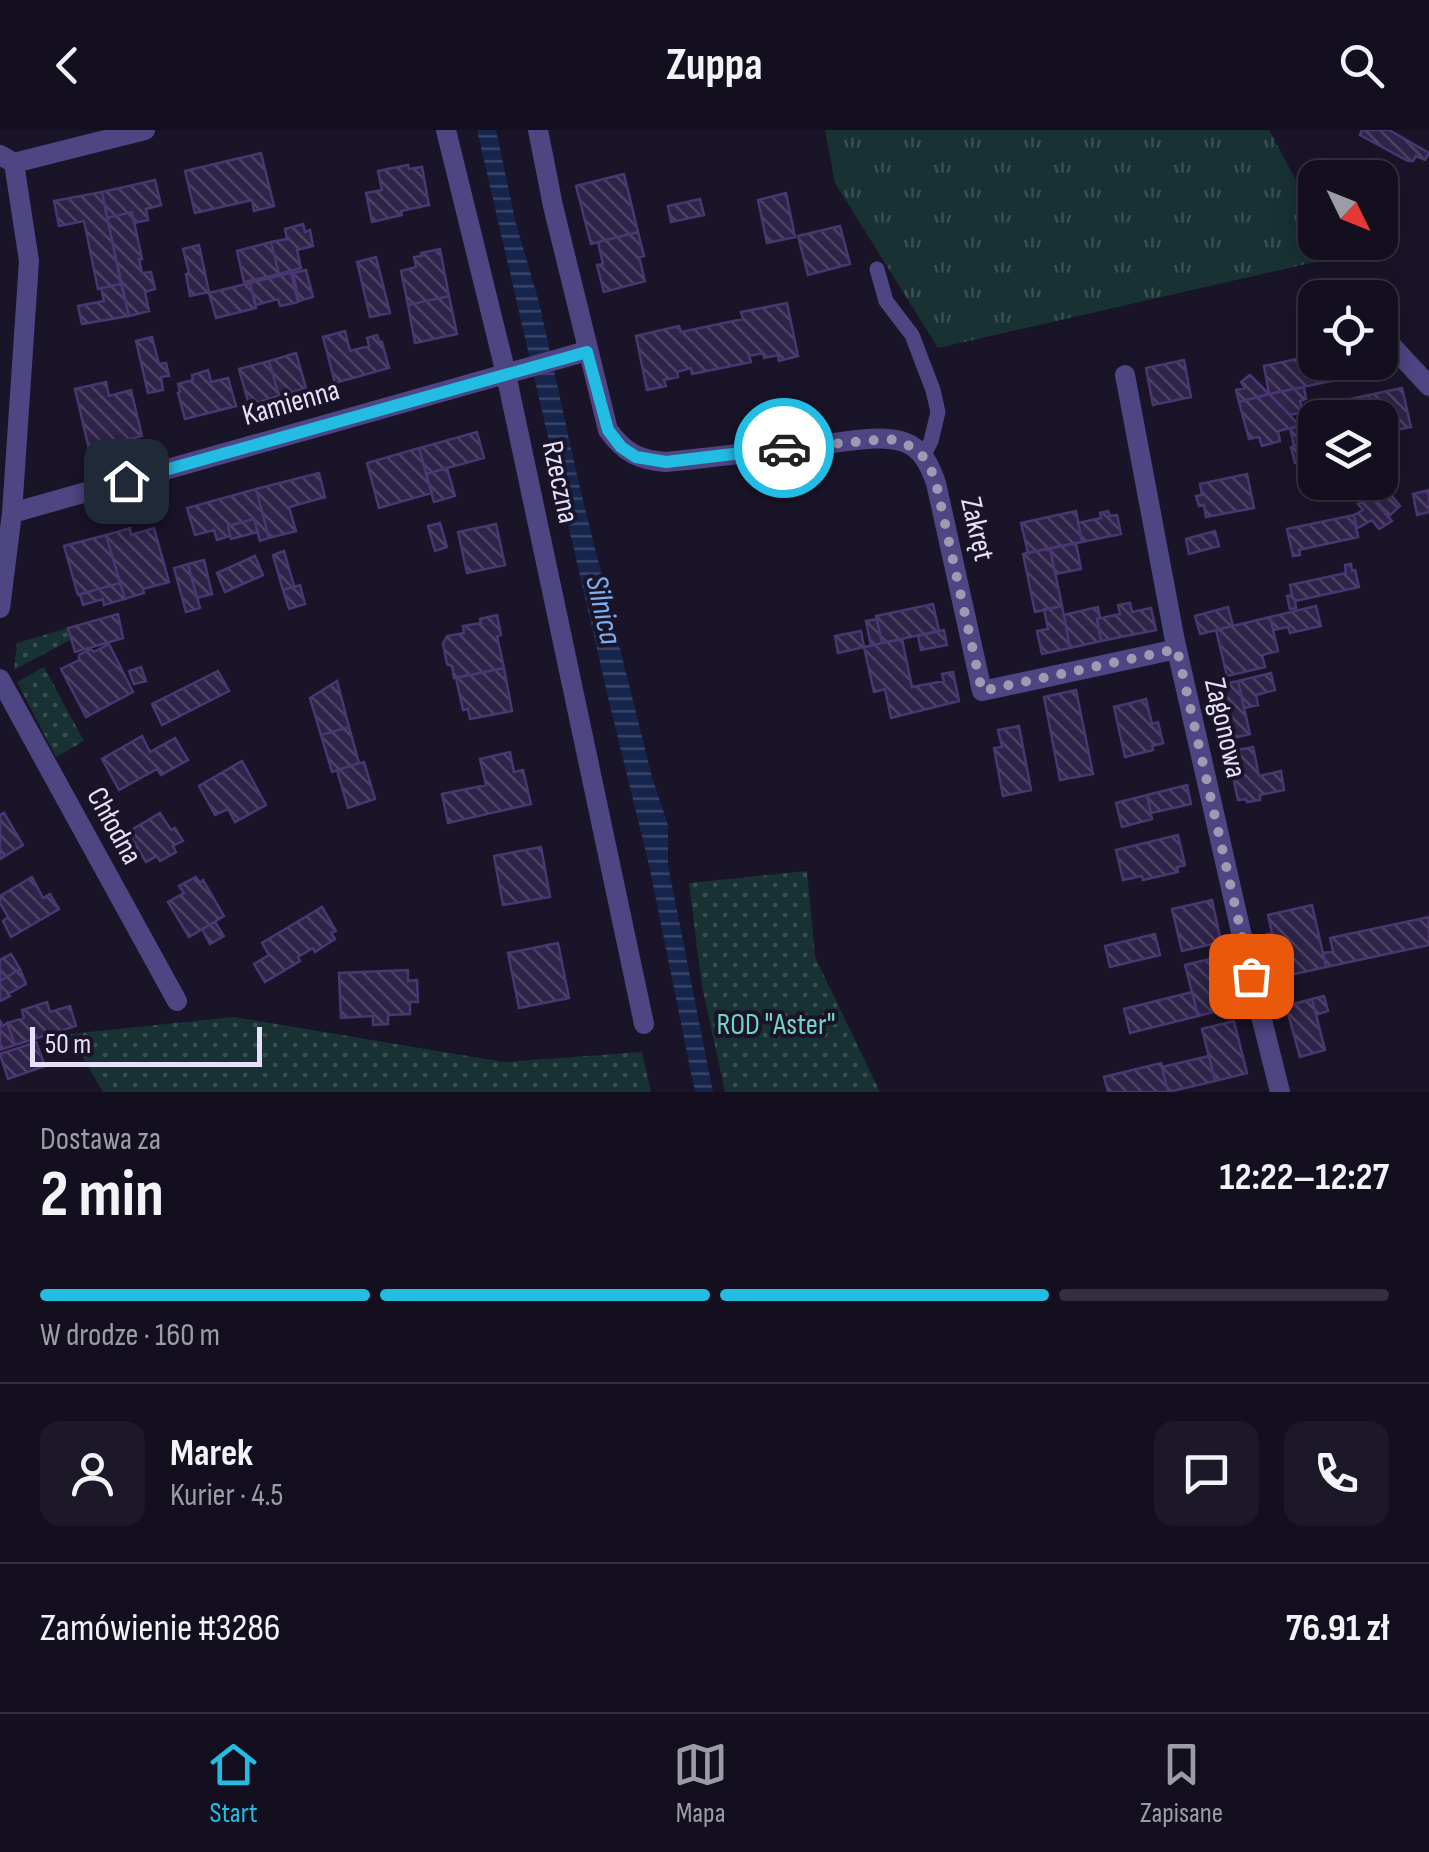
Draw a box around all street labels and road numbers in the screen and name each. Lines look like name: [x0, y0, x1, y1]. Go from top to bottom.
street label: Kamienna: [238, 372, 344, 434]
street label: Rzeczna: [534, 438, 586, 526]
street label: Zakręt: [952, 494, 1002, 564]
street label: Zagonowa: [1196, 675, 1254, 781]
street label: Chłodna: [78, 781, 150, 871]

